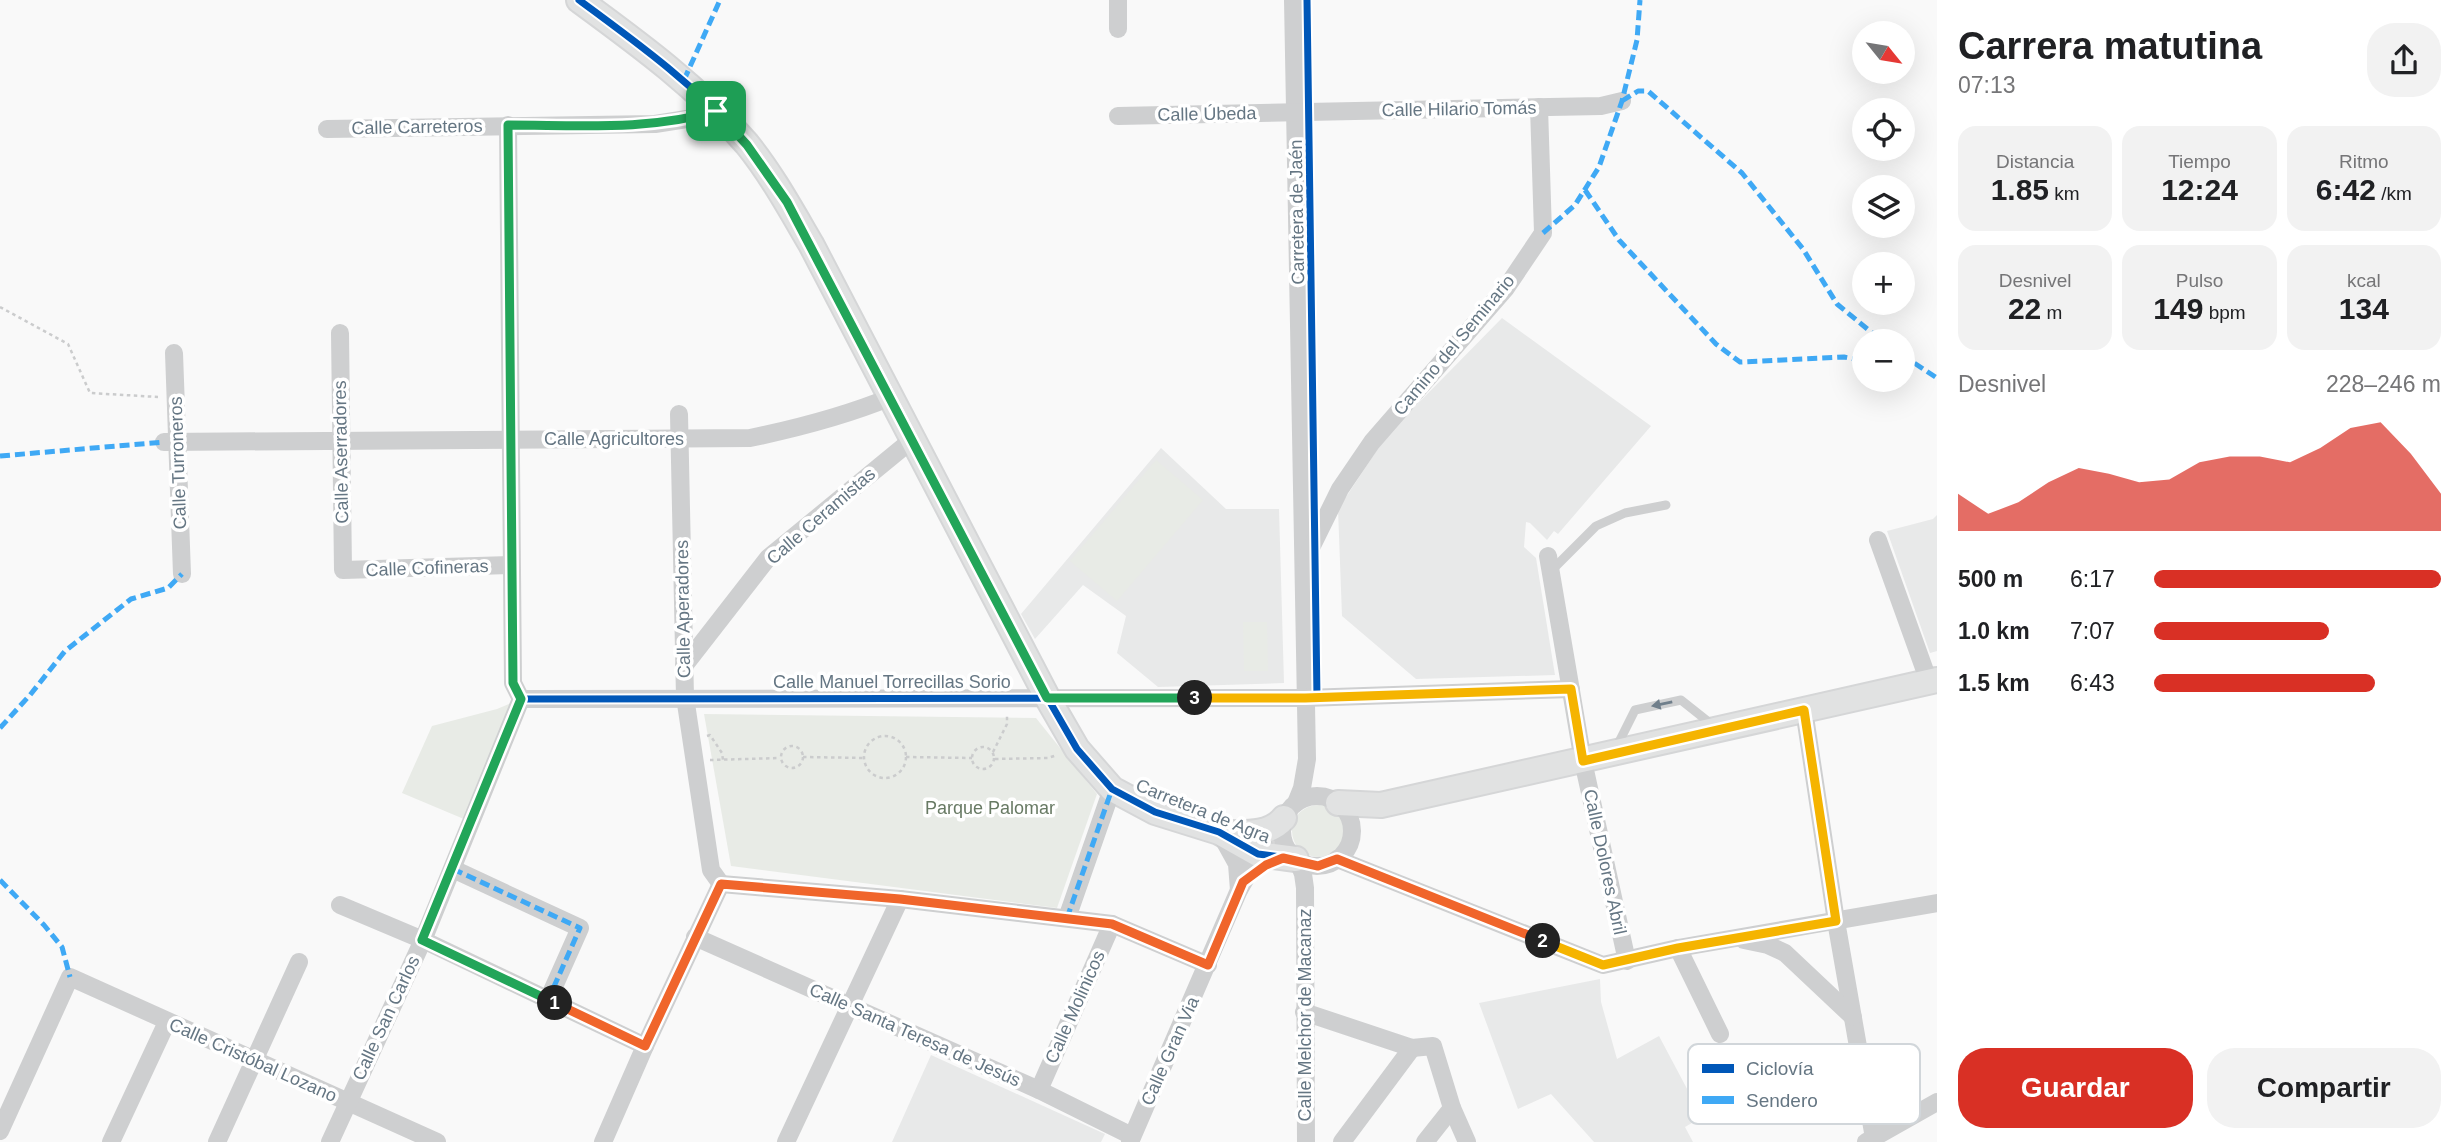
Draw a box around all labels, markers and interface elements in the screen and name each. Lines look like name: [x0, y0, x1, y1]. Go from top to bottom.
north arrow: [1852, 21, 1914, 84]
map controls: [1852, 21, 1915, 392]
button: share: [2367, 23, 2441, 97]
text: Carrera matutina: [1958, 25, 2262, 67]
text: 07:13: [1958, 72, 2016, 98]
pin: [686, 81, 746, 141]
icon: arrive: [697, 92, 735, 130]
street label: Calle Hilario Tomás: [1381, 98, 1537, 120]
button: locate: [1852, 98, 1915, 161]
street label: Calle Úbeda: [1157, 102, 1258, 125]
street label: Calle Carreteros: [351, 116, 483, 138]
street label: Carretera de Jaén: [1286, 139, 1308, 285]
text: Distancia: [1996, 151, 2074, 172]
text: Tiempo: [2168, 151, 2231, 172]
text: Ritmo: [2339, 151, 2389, 172]
text: 1.85: [1991, 173, 2049, 206]
text: 12:24: [2161, 173, 2238, 206]
text: 6:42: [2316, 173, 2376, 206]
button: layers: [1852, 175, 1915, 238]
text: km: [2049, 183, 2080, 204]
text: /km: [2376, 183, 2412, 204]
button: +: [1852, 252, 1915, 315]
text: Desnivel: [1999, 270, 2072, 291]
text: Pulso: [2176, 270, 2223, 291]
text: kcal: [2347, 270, 2381, 291]
street label: Camino del Seminario: [1389, 271, 1519, 419]
text: 22: [2008, 292, 2041, 325]
text: 149: [2153, 292, 2203, 325]
text: 134: [2339, 292, 2389, 325]
text: m: [2041, 302, 2062, 323]
text: bpm: [2203, 302, 2246, 323]
button: −: [1852, 329, 1915, 392]
text: Desnivel: [1958, 371, 2046, 397]
text: 228–246 m: [2326, 371, 2441, 397]
street label: Calle Aserradores: [330, 380, 352, 524]
street label: Calle Turroneros: [166, 396, 190, 530]
street label: Calle Agricultores: [544, 429, 684, 449]
street label: Calle Ceramistas: [763, 463, 879, 569]
street label: Calle Aperadores: [672, 540, 694, 678]
street label: Calle Cofineras: [365, 556, 489, 580]
text: 500 m: [1958, 566, 2023, 592]
text: 6:17: [2070, 566, 2115, 592]
text: 1.0 km: [1958, 618, 2030, 644]
text: 7:07: [2070, 618, 2115, 644]
text: 1.5 km: [1958, 670, 2030, 696]
text: 6:43: [2070, 670, 2115, 696]
street label: Calle Manuel Torrecillas Sorio: [773, 672, 1011, 692]
pin: 3: [1178, 680, 1212, 716]
text: 3: [1189, 687, 1200, 708]
one-way arrow: [1651, 699, 1673, 710]
street label: Carretera de Agra: [1133, 775, 1274, 847]
street label: Calle Dolores Abril: [1580, 788, 1630, 936]
park label: Parque Palomar: [925, 798, 1055, 818]
street label: Calle Melchor de Macanaz: [1295, 908, 1315, 1122]
pin: 2: [1526, 923, 1560, 958]
text: 2: [1537, 930, 1548, 951]
street label: Calle Molinicos: [1041, 948, 1109, 1066]
street label: Calle San Carlos: [348, 953, 424, 1083]
street label: Calle Santa Teresa de Jesús: [806, 979, 1024, 1091]
pin: 1: [538, 986, 572, 1020]
text: 1: [549, 992, 560, 1013]
street label: Calle Gran Via: [1137, 993, 1203, 1108]
street label: Calle Cristóbal Lozano: [166, 1014, 340, 1106]
legend: [1688, 1044, 1920, 1124]
button: Guardar: [1958, 1048, 2193, 1128]
button: Compartir: [2207, 1048, 2441, 1128]
text: Ciclovía: [1746, 1058, 1814, 1079]
text: Sendero: [1746, 1090, 1818, 1111]

